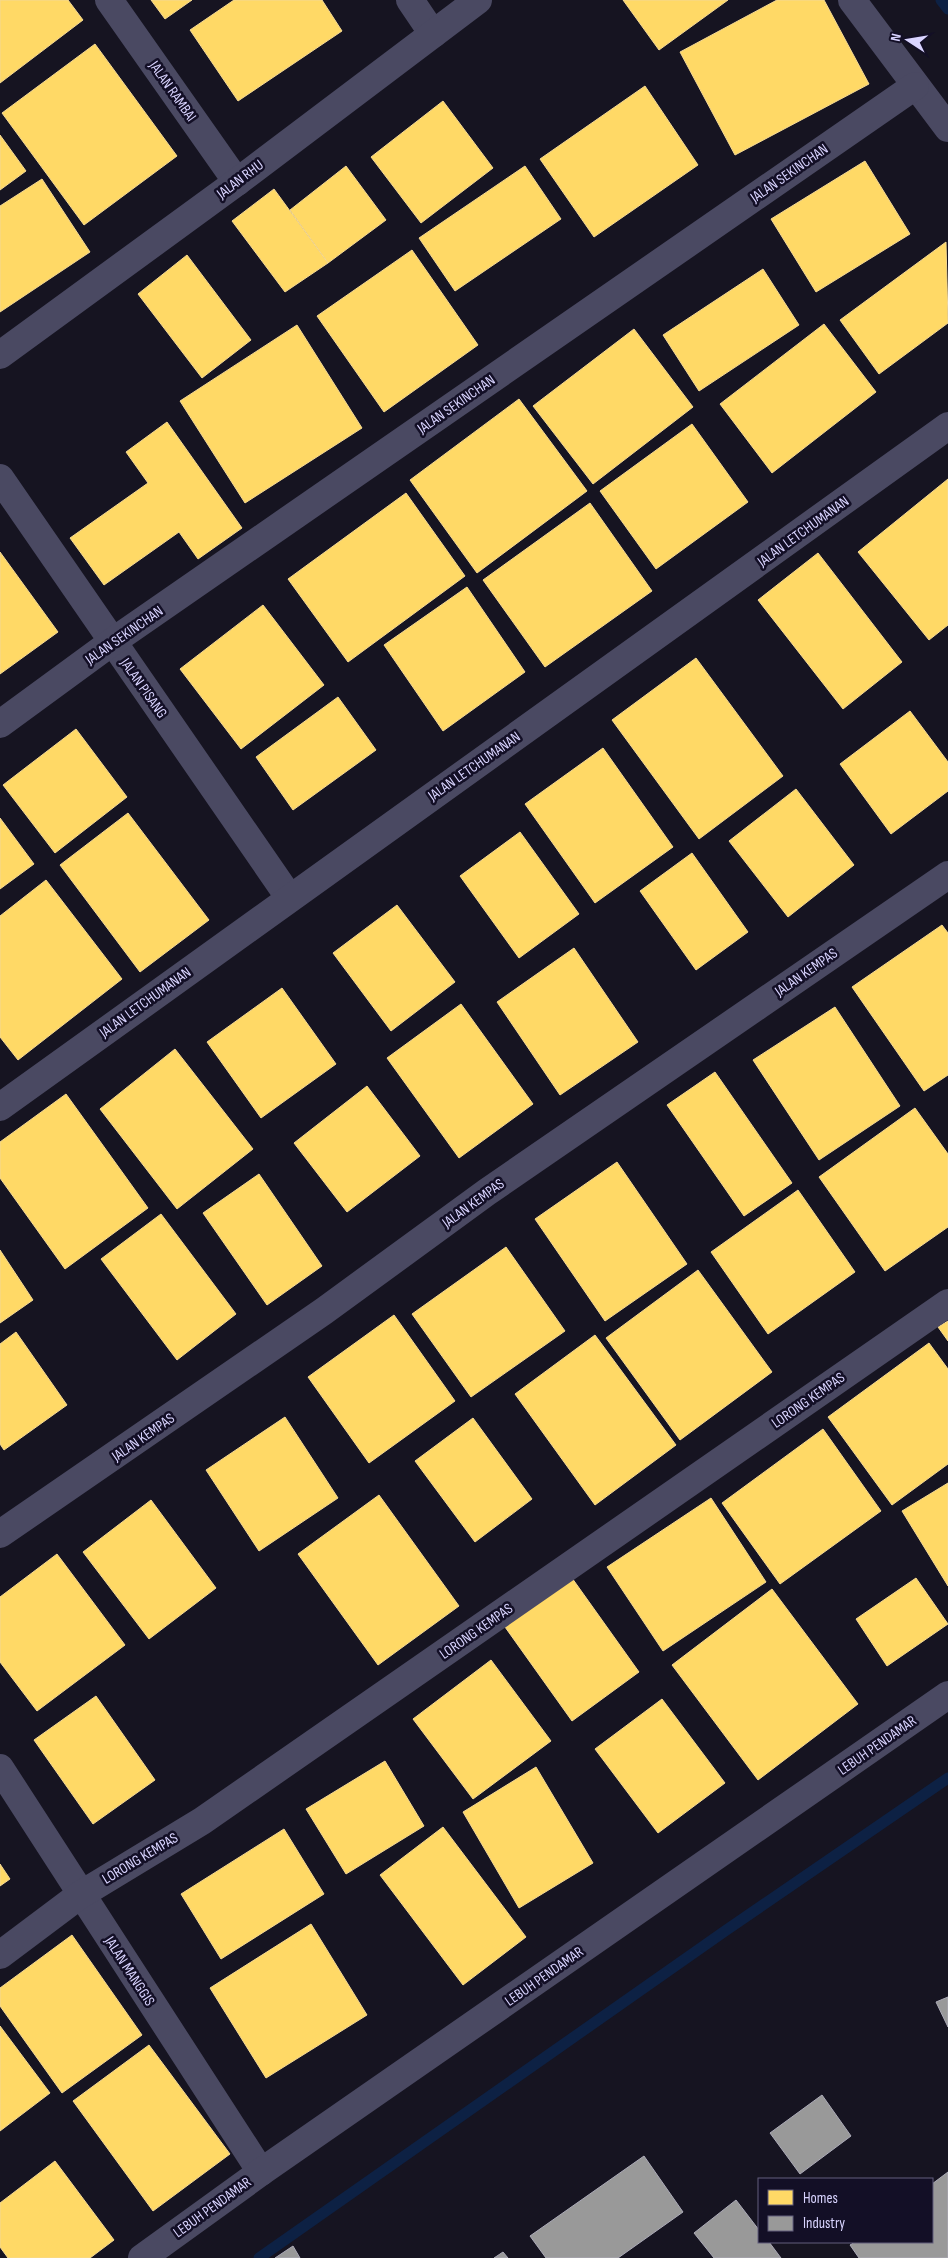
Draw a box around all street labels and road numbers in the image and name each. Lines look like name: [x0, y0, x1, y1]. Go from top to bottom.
street label: JALAN RAMBAI: [144, 56, 200, 125]
street label: JALAN SEKINCHAN: [746, 140, 832, 208]
street label: JALAN RHU: [212, 156, 267, 204]
street label: JALAN SEKINCHAN: [413, 371, 499, 439]
street label: JALAN LETCHUMANAN: [753, 492, 853, 572]
street label: JALAN SEKINCHAN: [81, 602, 167, 670]
street label: JALAN PISANG: [115, 654, 171, 722]
street label: JALAN LETCHUMANAN: [424, 727, 524, 806]
street label: JALAN KEMPAS: [770, 944, 841, 1001]
street label: JALAN LETCHUMANAN: [95, 963, 195, 1043]
street label: JALAN KEMPAS: [438, 1174, 508, 1233]
street label: LORONG KEMPAS: [768, 1368, 849, 1433]
street label: JALAN KEMPAS: [107, 1409, 178, 1466]
street label: LORONG KEMPAS: [436, 1599, 517, 1664]
street label: LEBUH PENDAMAR: [834, 1711, 920, 1780]
street label: LORONG KEMPAS: [99, 1828, 182, 1888]
street label: JALAN MANGGIS: [100, 1932, 159, 2010]
street label: LEBUH PENDAMAR: [501, 1942, 587, 2011]
street label: LEBUH PENDAMAR: [170, 2173, 255, 2242]

